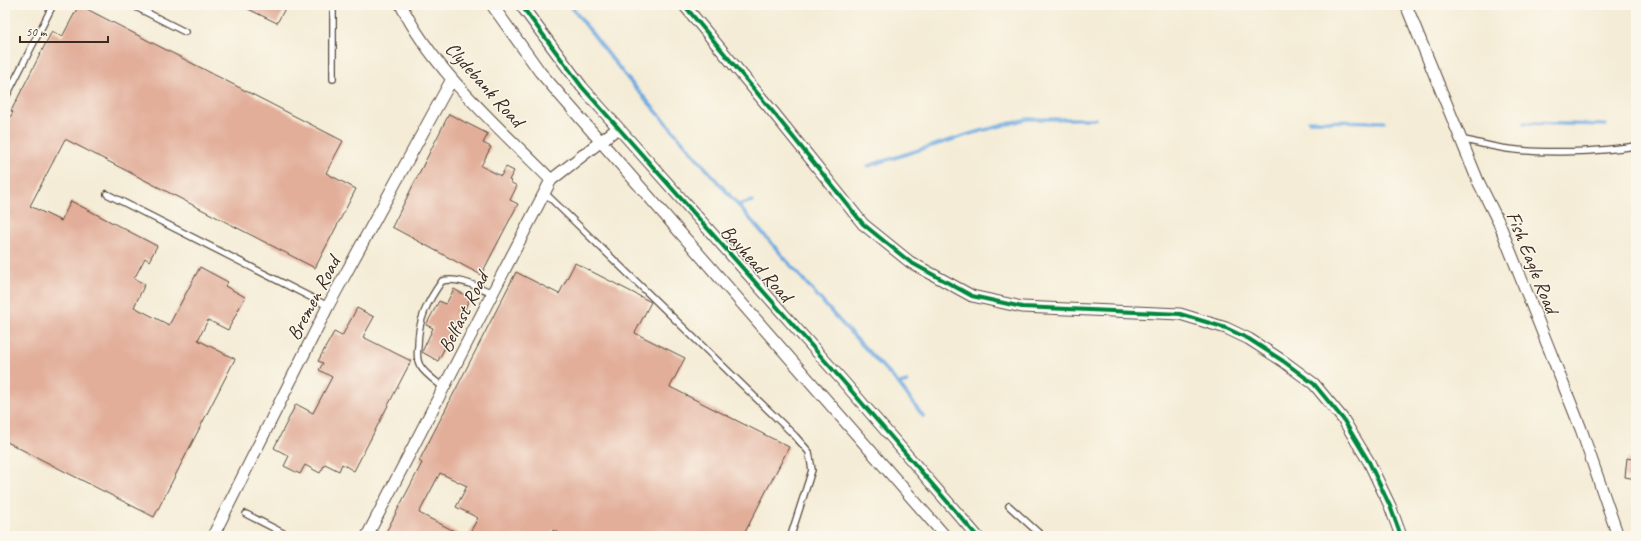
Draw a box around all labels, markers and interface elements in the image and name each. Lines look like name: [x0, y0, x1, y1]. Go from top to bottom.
scale bar: [20, 18, 108, 44]
text: 50 m: [26, 24, 48, 40]
street label: Clydebank Road: [440, 37, 532, 134]
street label: Fish Eagle Road: [1501, 208, 1565, 320]
street label: Bayhead Road: [715, 219, 800, 310]
street label: Bremen Road: [281, 249, 347, 344]
street label: Belfast Road: [433, 265, 496, 357]

